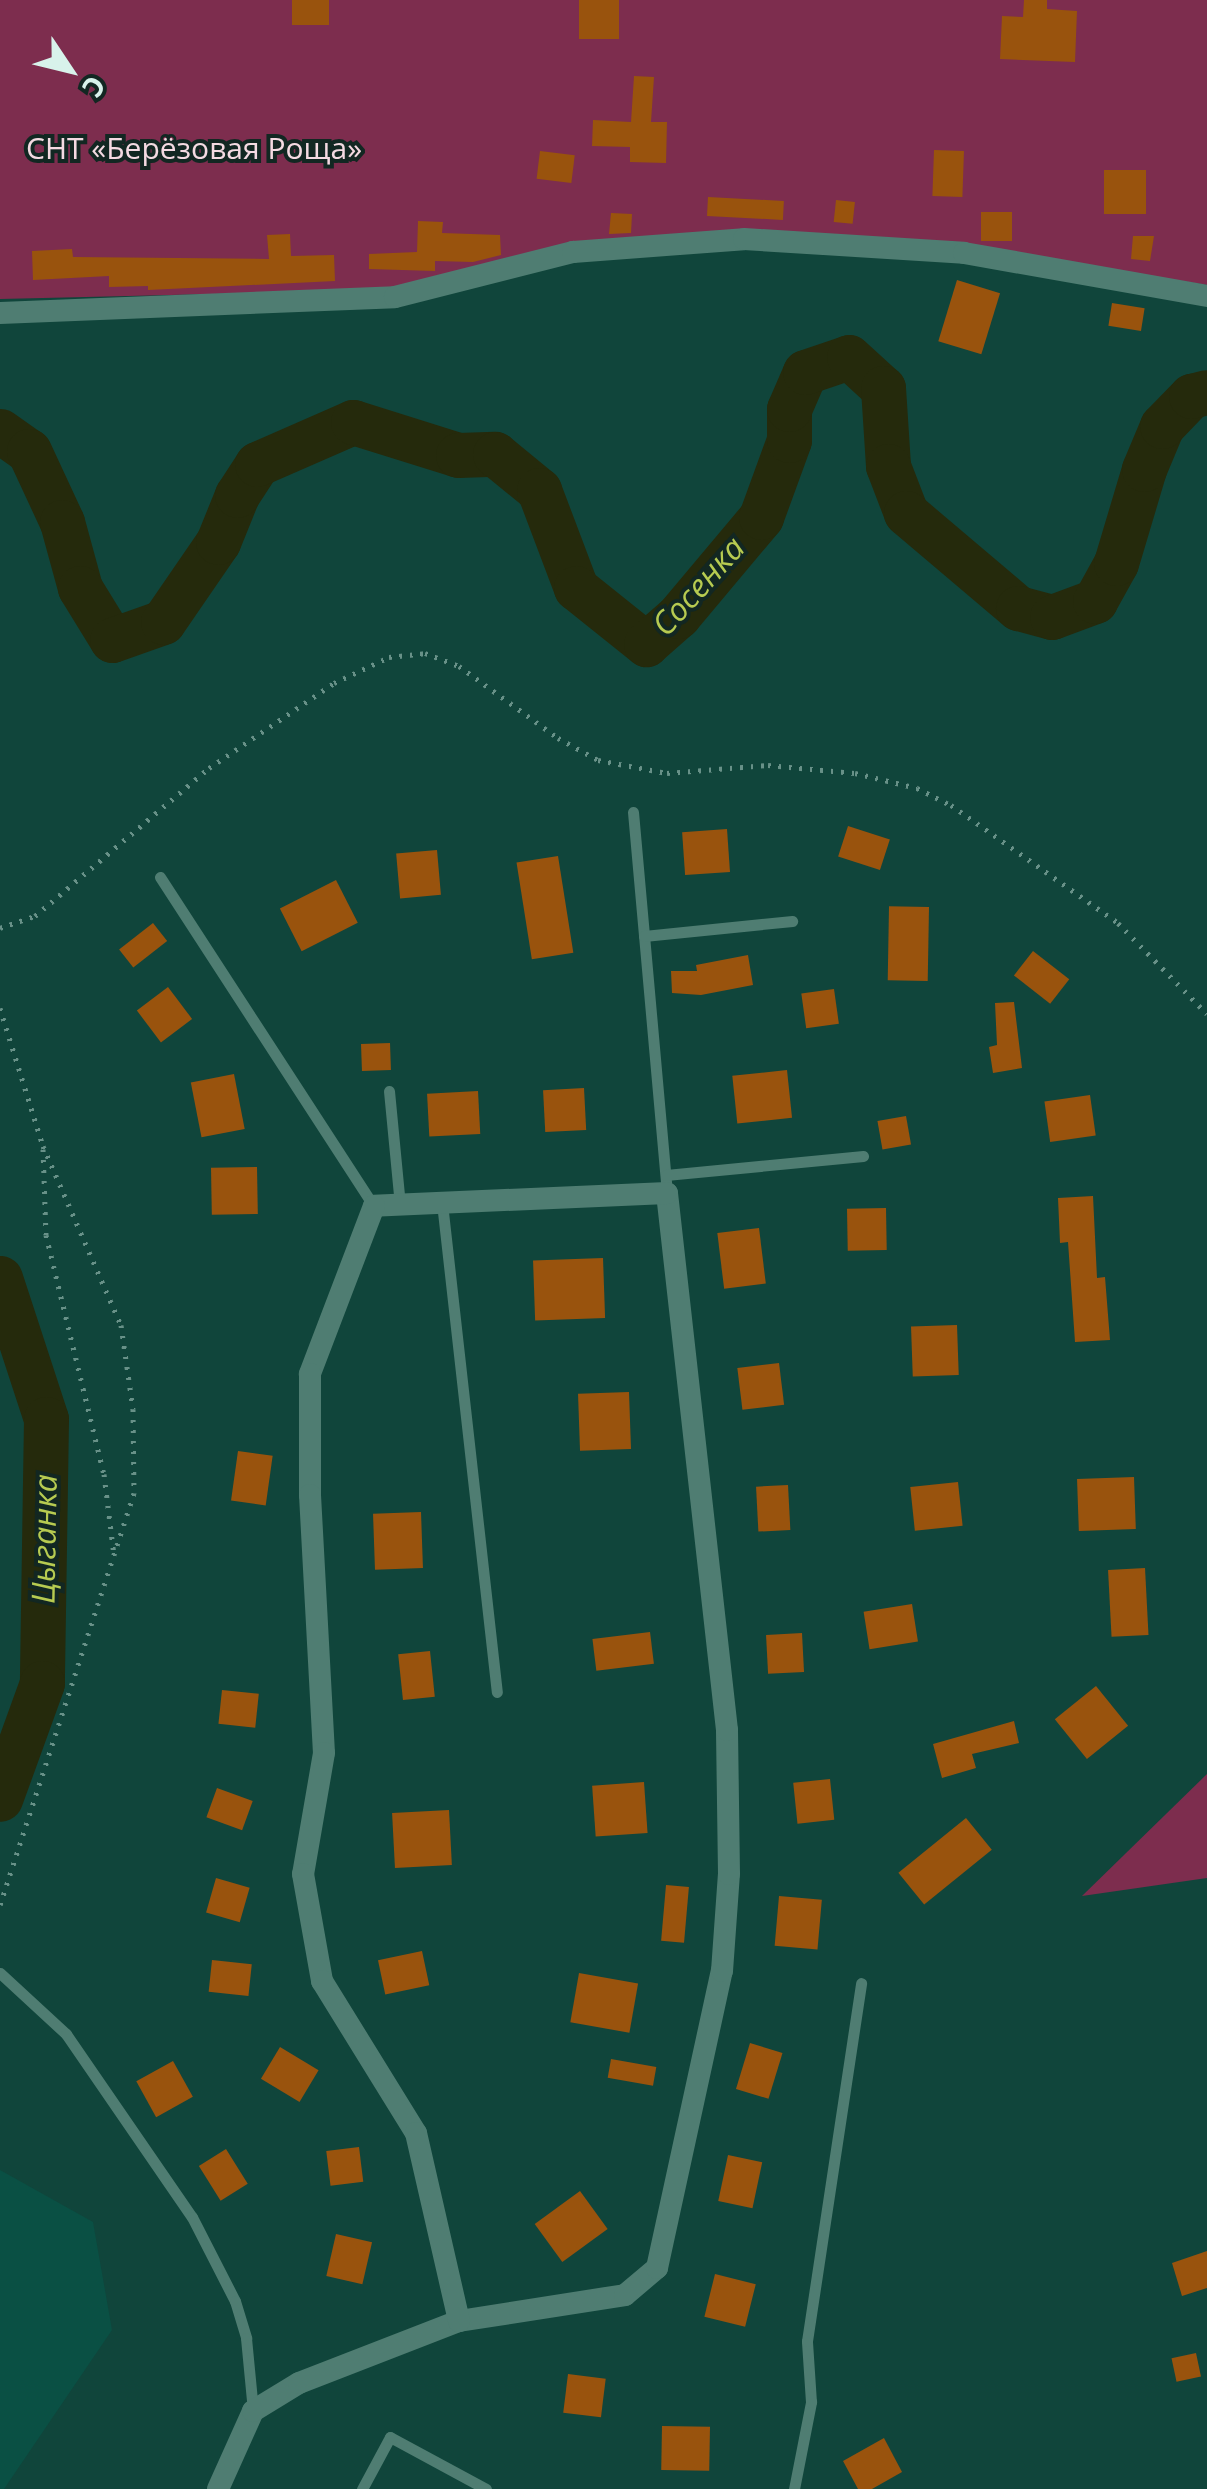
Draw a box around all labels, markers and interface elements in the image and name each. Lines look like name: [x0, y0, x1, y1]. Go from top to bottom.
north arrow: [20, 20, 120, 120]
text: С: [74, 69, 115, 105]
park label: СНТ «Берёзовая Роща»: [26, 130, 362, 166]
water label: Сосенка: [644, 529, 752, 643]
water label: Цыганка: [24, 1474, 64, 1604]

